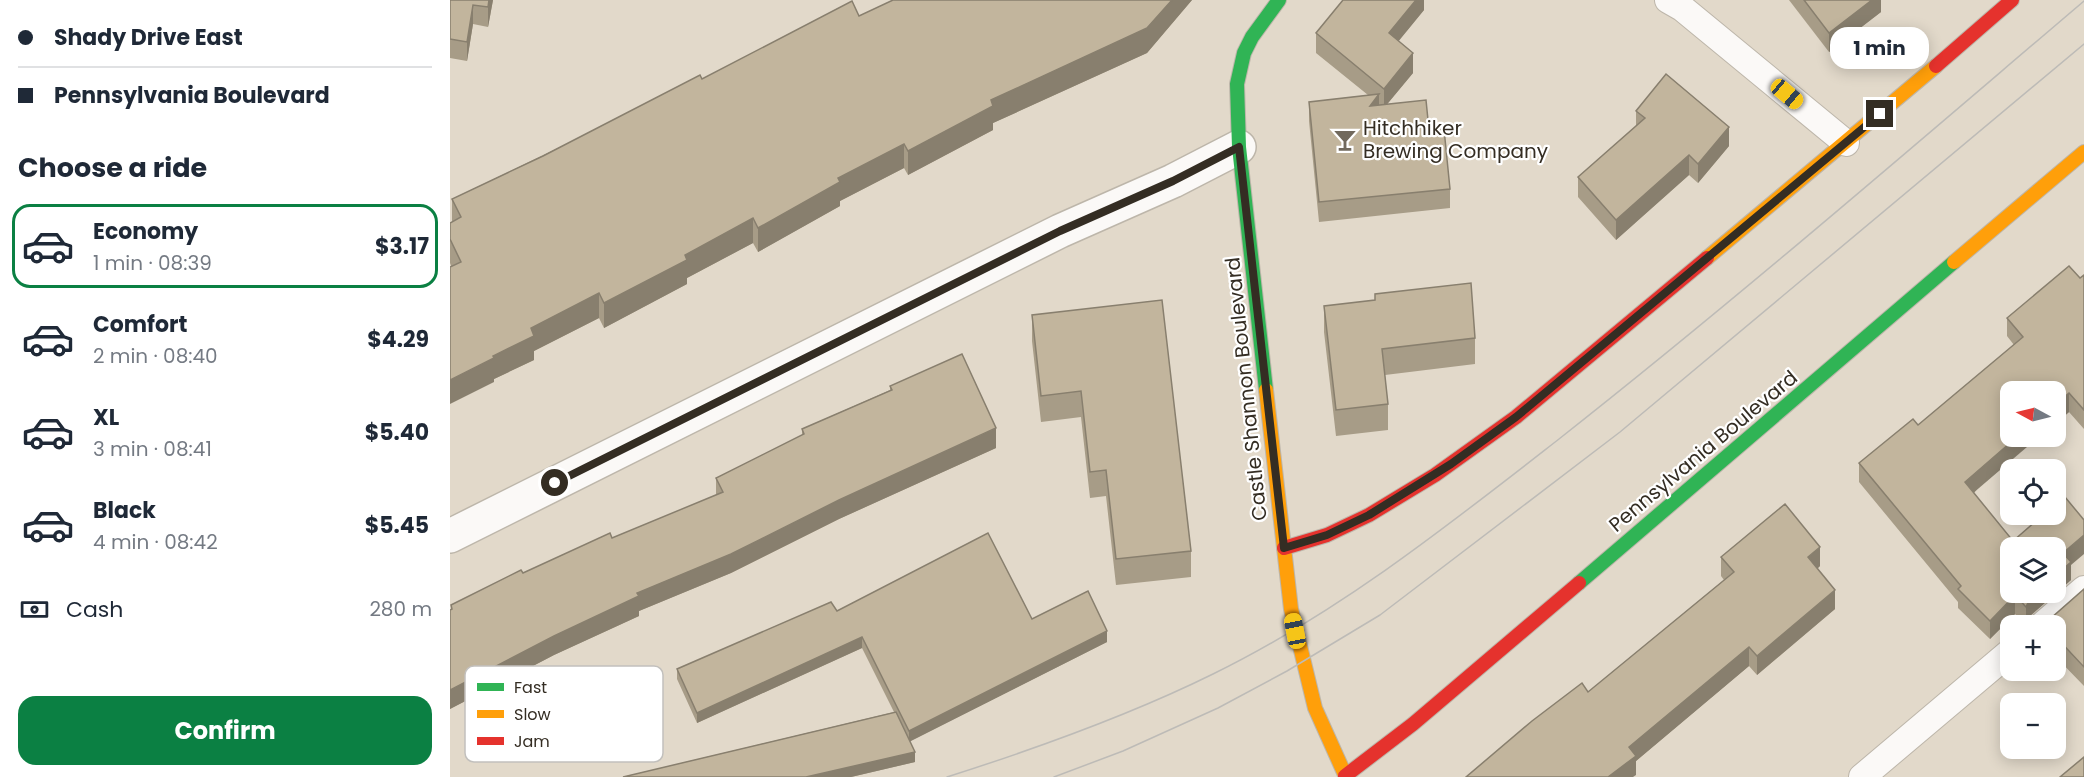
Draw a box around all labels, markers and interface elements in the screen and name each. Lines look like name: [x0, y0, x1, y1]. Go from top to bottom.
text: Shady Drive East: [54, 22, 243, 53]
callout: 1 min: [1830, 27, 1930, 69]
text: 1 min: [1853, 34, 1906, 62]
car: [1767, 76, 1807, 112]
text: Pennsylvania Boulevard: [54, 80, 330, 111]
route end: [1866, 100, 1893, 127]
place label: Hitchhiker Brewing Company: [1363, 114, 1548, 165]
bar icon: Hitchhiker Brewing Company: [1332, 127, 1358, 153]
text: Choose a ride: [18, 149, 207, 186]
text: Economy: [93, 216, 198, 247]
icon: car: [21, 219, 75, 273]
text: $3.17: [375, 231, 429, 262]
text: 1 min · 08:39: [93, 249, 212, 277]
street label: Castle Shannon Boulevard: [1218, 256, 1274, 522]
text: Comfort: [93, 309, 187, 340]
icon: car: [21, 312, 75, 366]
text: $4.29: [367, 324, 429, 355]
text: 2 min · 08:40: [93, 342, 218, 370]
street label: Pennsylvania Boulevard: [1603, 364, 1803, 538]
north arrow: [2000, 381, 2066, 447]
map controls: [2000, 381, 2066, 759]
text: XL: [93, 402, 119, 433]
icon: car: [21, 405, 75, 459]
text: $5.40: [365, 417, 429, 448]
text: 3 min · 08:41: [93, 435, 212, 463]
button: locate: [2000, 459, 2066, 525]
route start: [541, 469, 568, 496]
text: Black: [93, 495, 156, 526]
icon: car: [21, 498, 75, 552]
text: $5.45: [365, 510, 429, 541]
text: 4 min · 08:42: [93, 528, 218, 556]
button: layers: [2000, 537, 2066, 603]
icon: cash: [18, 593, 51, 626]
text: Cash: [66, 594, 123, 625]
text: 280 m: [369, 595, 432, 623]
car: [1283, 612, 1307, 650]
button: +: [2000, 615, 2066, 681]
legend: [465, 666, 663, 762]
text: Fast: [514, 676, 547, 699]
button: −: [2000, 693, 2066, 759]
button: Confirm: [18, 696, 432, 765]
text: Slow: [514, 703, 551, 726]
text: Jam: [514, 730, 550, 753]

